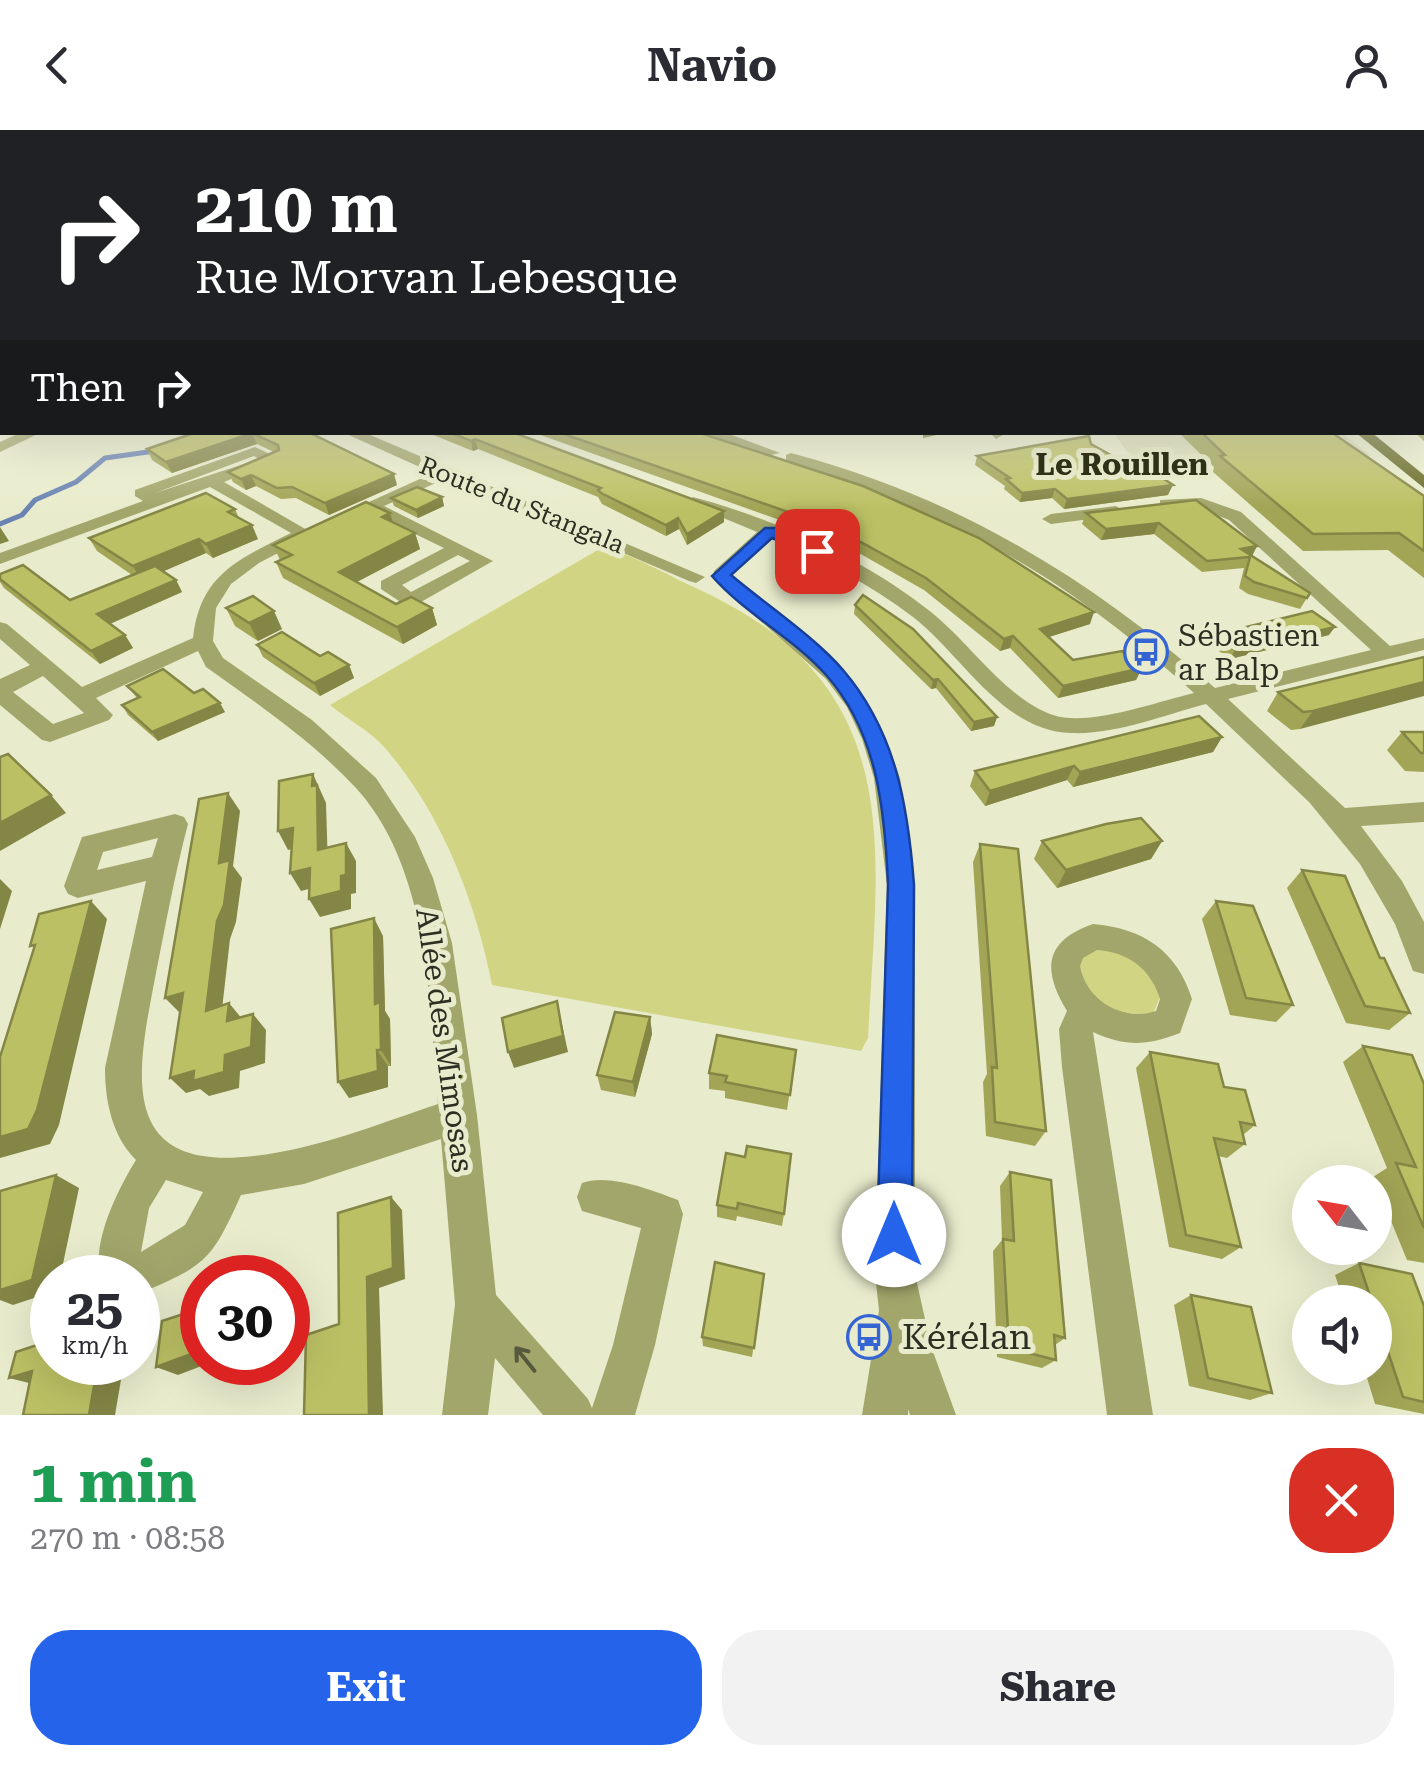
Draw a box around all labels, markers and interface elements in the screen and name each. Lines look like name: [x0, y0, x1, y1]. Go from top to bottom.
icon: back: [30, 38, 85, 93]
icon: person: [1339, 38, 1394, 93]
text: Navio: [647, 39, 777, 92]
text: 210 m: [195, 167, 398, 249]
icon: right: [30, 170, 160, 300]
text: Rue Morvan Lebesque: [195, 251, 678, 304]
icon: right: [145, 360, 200, 415]
text: Then: [30, 366, 125, 410]
district label: Le Rouillen: [1036, 447, 1208, 482]
street label: Route du Stangala: [415, 451, 629, 559]
pin: [775, 509, 860, 594]
icon: arrive: [790, 524, 845, 579]
place label: Sébastien ar Balp: [1178, 618, 1319, 687]
bus stop icon: Sébastien ar Balp: [1123, 629, 1169, 675]
street label: Allée des Mimosas: [409, 905, 481, 1175]
north arrow: [1292, 1165, 1392, 1265]
map controls: [1292, 1165, 1392, 1385]
position arrow: [842, 1183, 946, 1287]
speed limit sign: 30: [180, 1255, 310, 1385]
text: 25: [67, 1279, 123, 1337]
button: sound: [1292, 1285, 1392, 1385]
bus stop icon: Kérélan: [846, 1314, 892, 1360]
place label: Kérélan: [902, 1317, 1031, 1358]
text: km/h: [62, 1331, 128, 1360]
one-way arrow: [514, 1347, 536, 1373]
text: 1 min: [30, 1446, 197, 1517]
button: close: [1289, 1448, 1394, 1553]
text: 270 m · 08:58: [30, 1519, 225, 1557]
button: Exit: [30, 1630, 702, 1745]
button: Share: [722, 1630, 1394, 1745]

